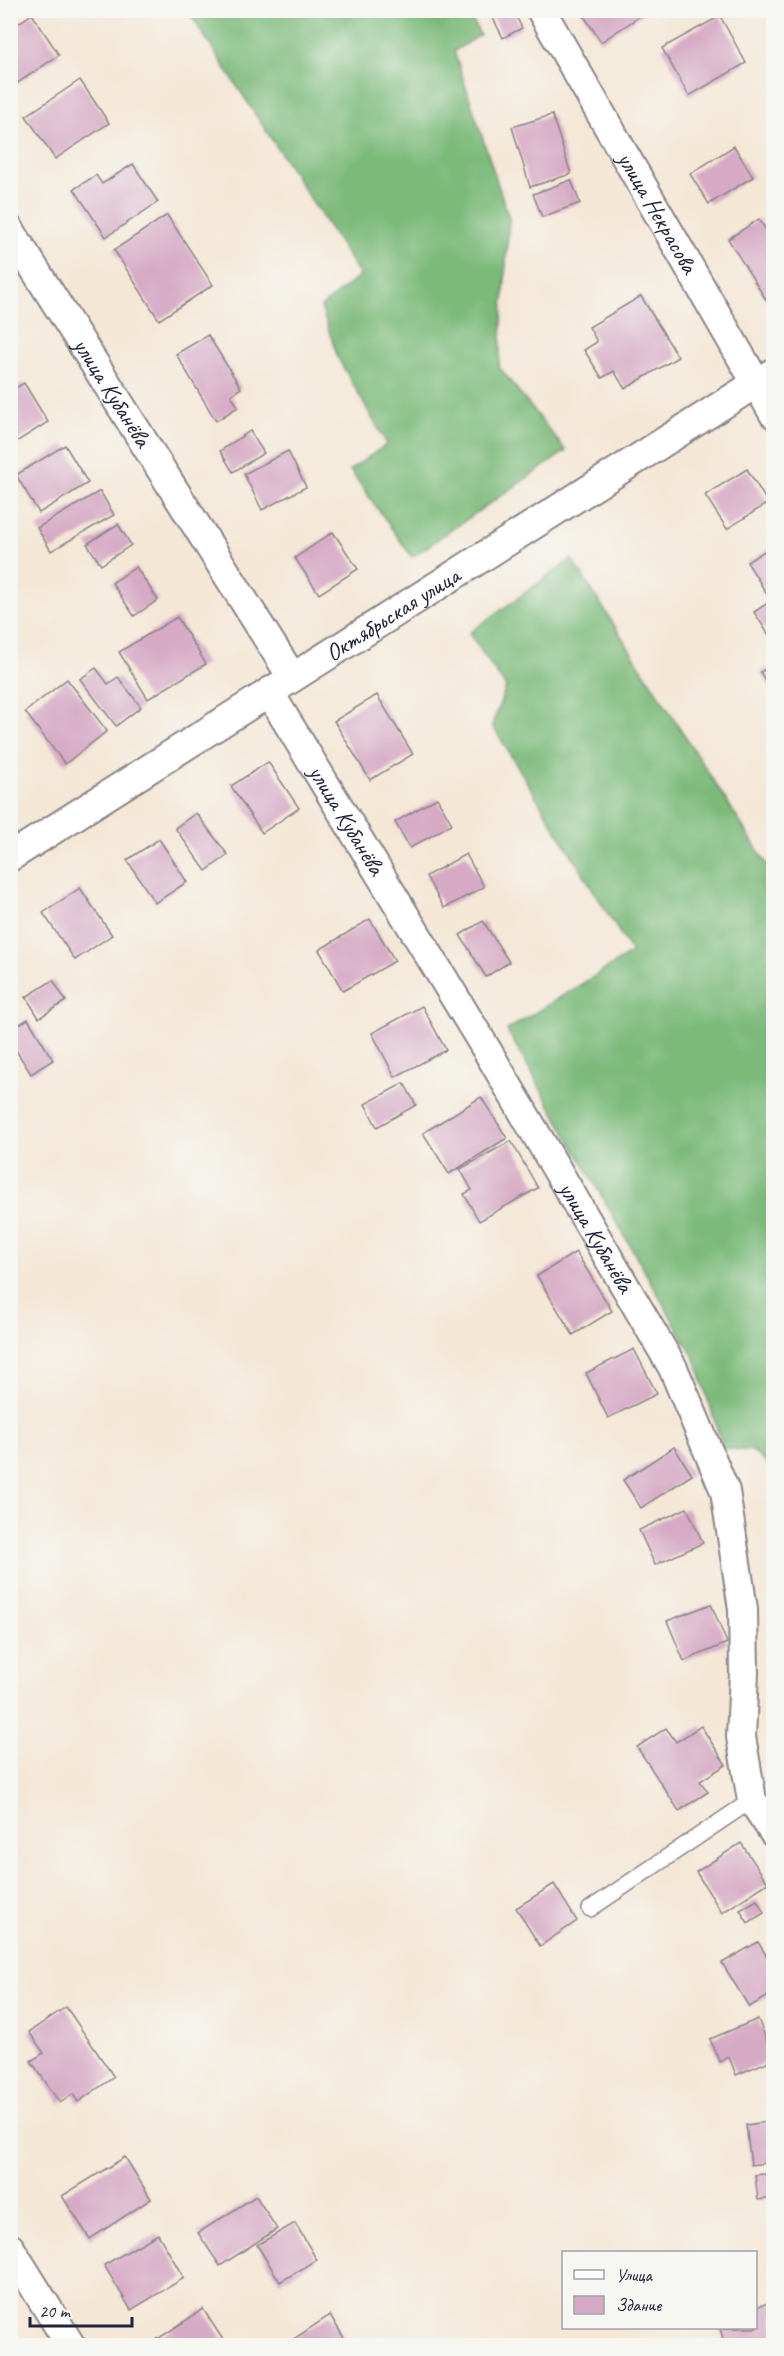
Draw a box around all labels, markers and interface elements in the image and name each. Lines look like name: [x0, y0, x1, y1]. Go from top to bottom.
street label: улица Некрасова: [610, 145, 706, 280]
street label: улица Кубанёва: [66, 330, 159, 454]
street label: Октябрьская улица: [320, 559, 467, 668]
street label: улица Кубанёва: [301, 758, 393, 882]
street label: улица Кубанёва: [551, 1175, 641, 1299]
legend: [562, 2251, 757, 2329]
text: Улица: [616, 2264, 653, 2286]
scale bar: [30, 2290, 132, 2328]
text: Здание: [616, 2294, 662, 2316]
text: 20 m: [39, 2300, 72, 2322]

